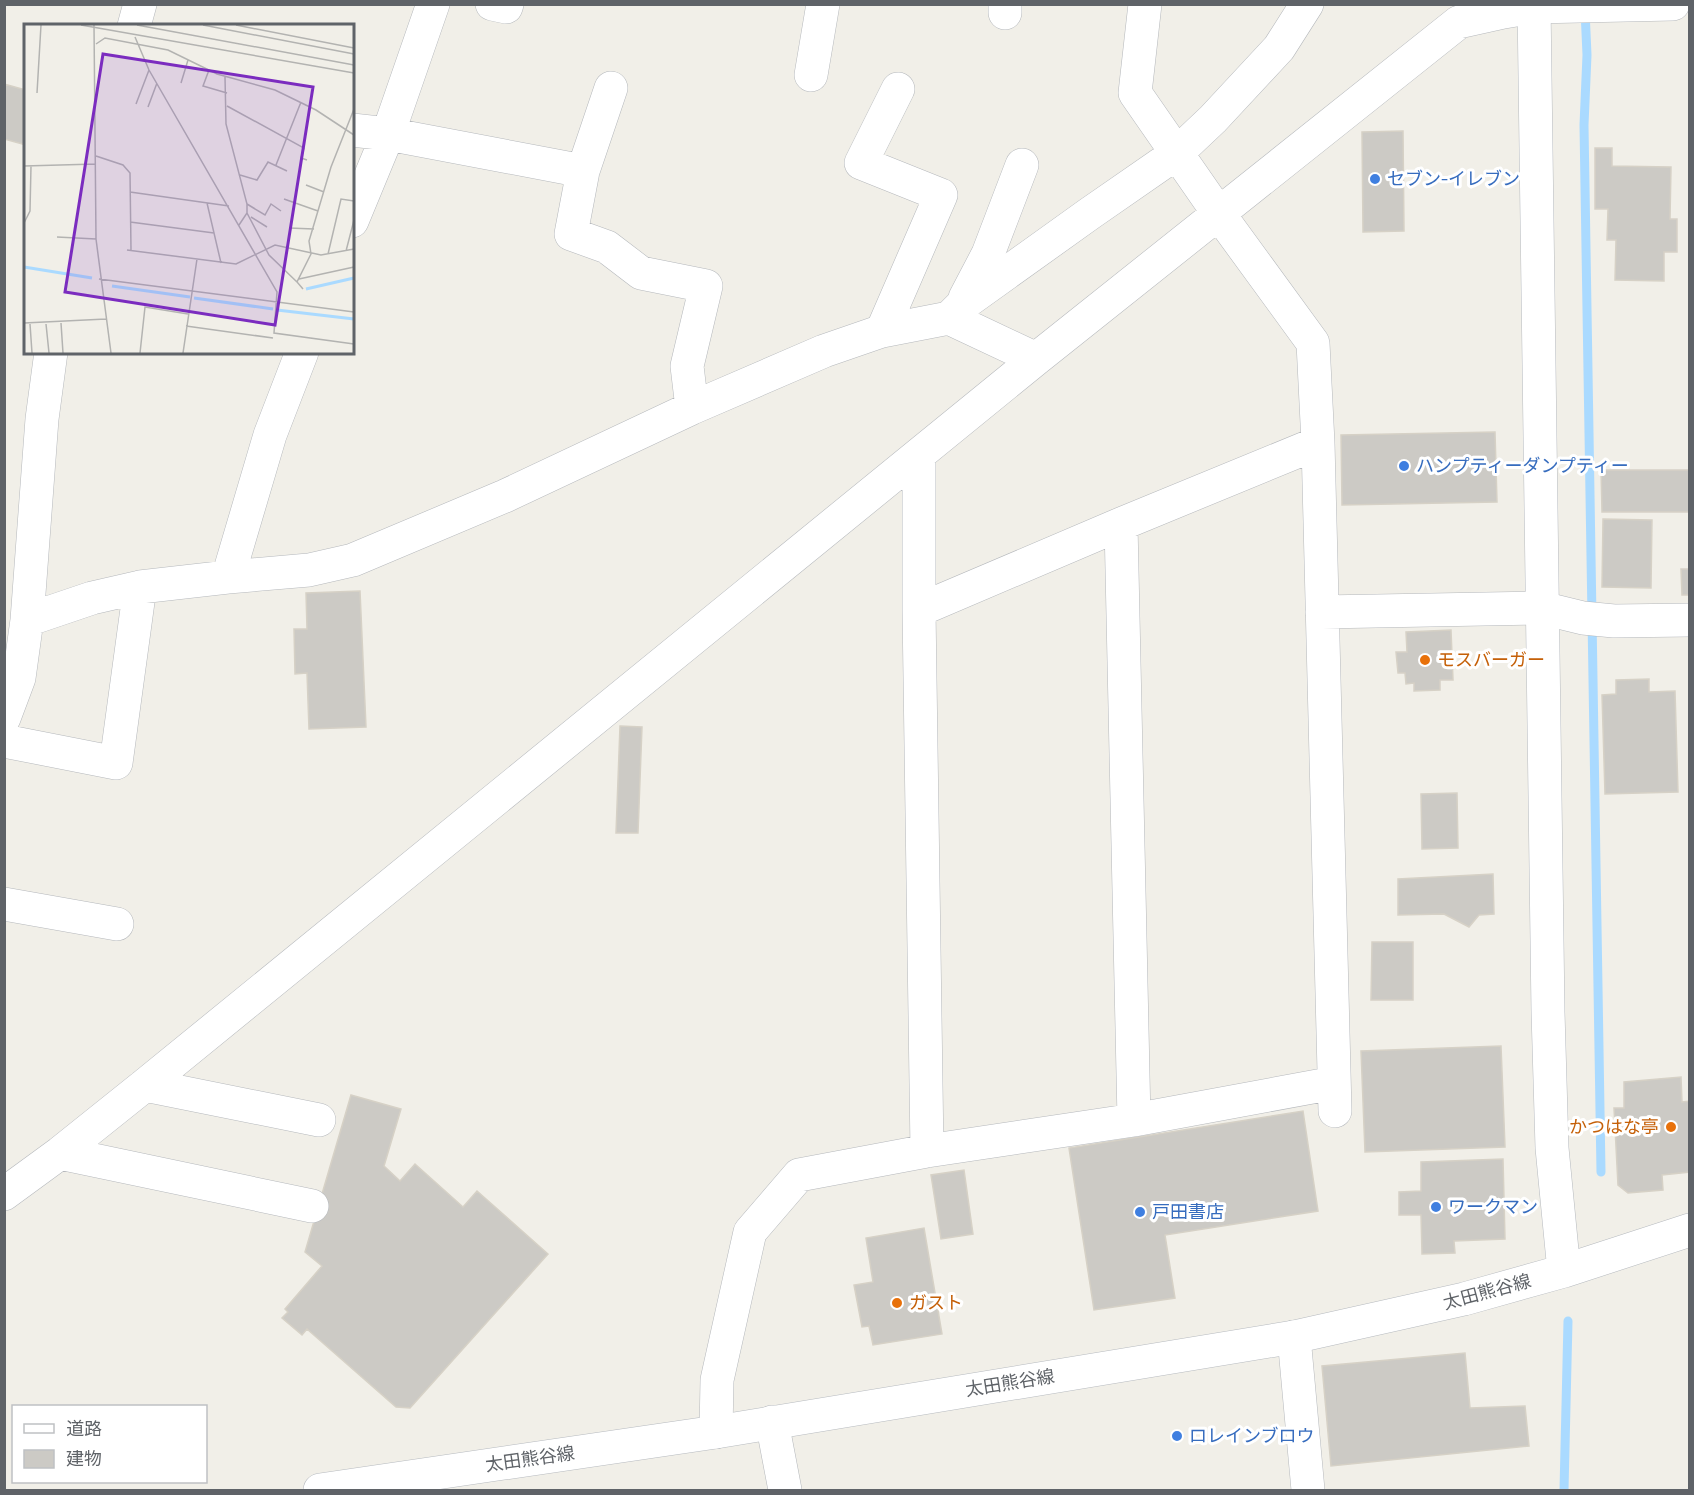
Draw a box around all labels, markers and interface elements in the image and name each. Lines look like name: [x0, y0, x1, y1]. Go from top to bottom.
inset map: [24, 24, 354, 354]
place label: セブン-イレブン: [1387, 167, 1520, 189]
marker: セブン-イレブン: [1368, 172, 1382, 186]
place label: ハンプティーダンプティー: [1416, 454, 1629, 476]
marker: ハンプティーダンプティー: [1397, 459, 1411, 473]
place label: モスバーガー: [1437, 648, 1545, 670]
marker: モスバーガー: [1418, 653, 1432, 667]
place label: かつはな亭: [1569, 1115, 1659, 1137]
marker: かつはな亭: [1664, 1120, 1678, 1134]
place label: ワークマン: [1448, 1195, 1538, 1217]
place label: 戸田書店: [1152, 1200, 1224, 1222]
marker: ワークマン: [1429, 1200, 1443, 1214]
marker: 戸田書店: [1133, 1205, 1147, 1219]
street label: 太田熊谷線: [1440, 1269, 1533, 1313]
place label: ガスト: [909, 1291, 963, 1313]
marker: ガスト: [890, 1296, 904, 1310]
street label: 太田熊谷線: [964, 1364, 1056, 1400]
legend: [12, 1405, 207, 1483]
text: 道路: [66, 1417, 102, 1439]
place label: ロレインブロウ: [1189, 1424, 1314, 1446]
marker: ロレインブロウ: [1170, 1429, 1184, 1443]
street label: 太田熊谷線: [484, 1441, 576, 1475]
text: 建物: [66, 1447, 102, 1469]

